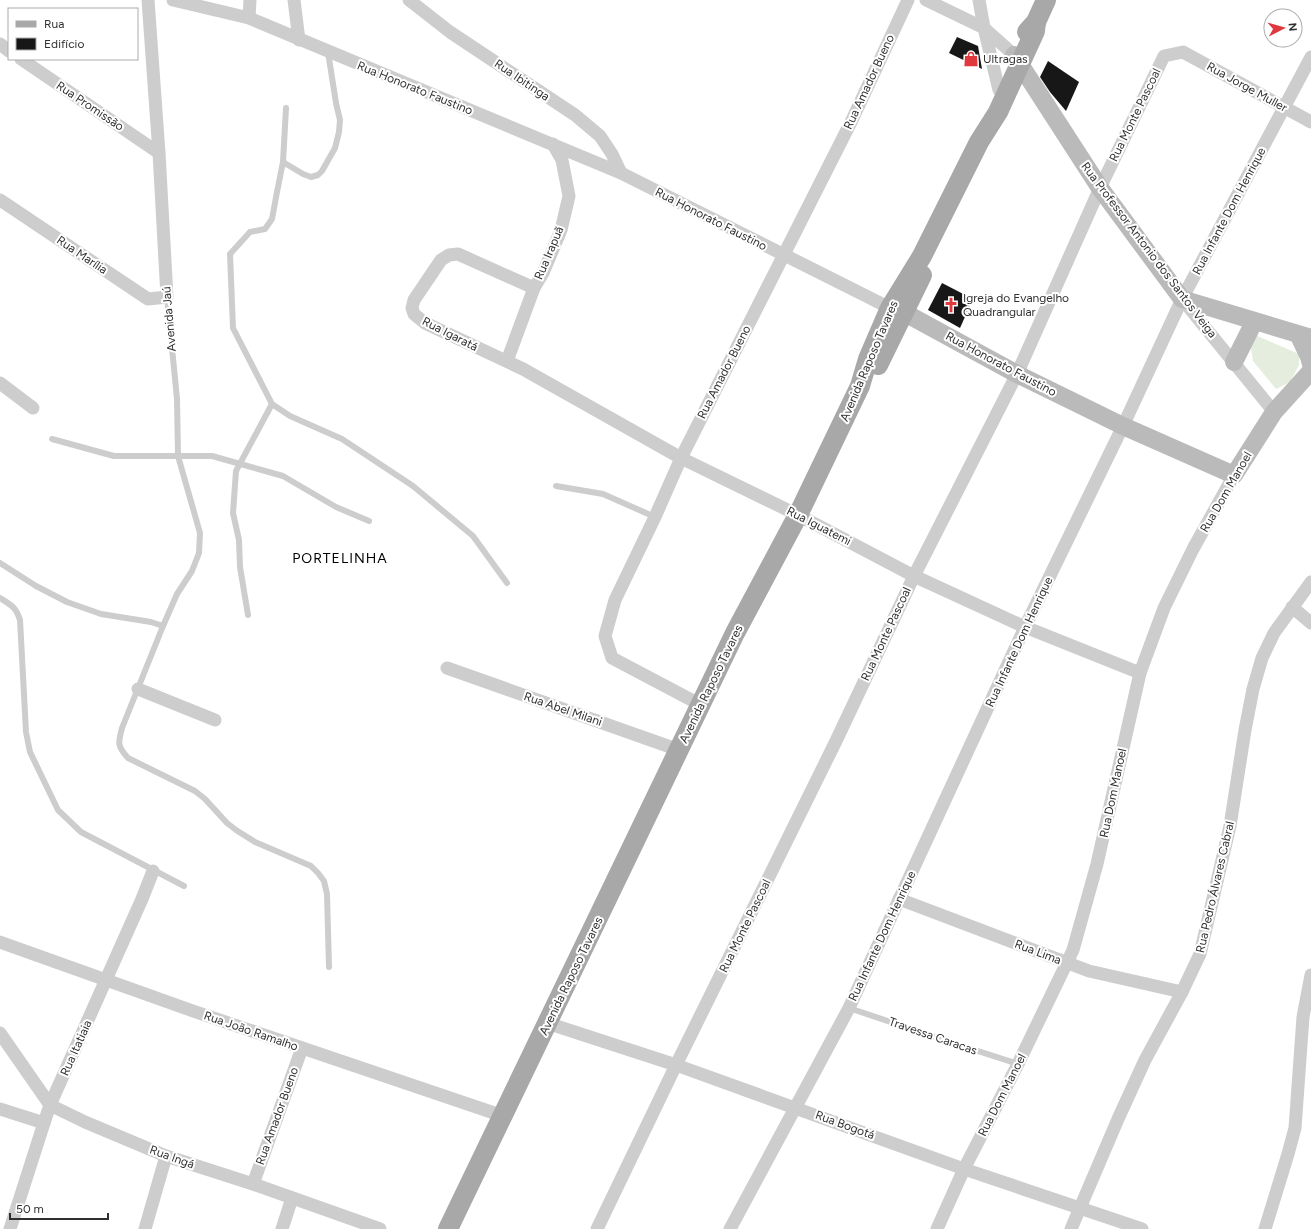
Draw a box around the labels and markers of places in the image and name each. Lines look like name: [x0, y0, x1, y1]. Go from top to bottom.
shop icon: Ultragas: [962, 50, 980, 68]
place label: Ultragas: [983, 52, 1028, 66]
place label: Igreja do Evangelho Quadrangular: [963, 291, 1069, 319]
church icon: Igreja do Evangelho Quadrangular: [942, 296, 960, 314]

